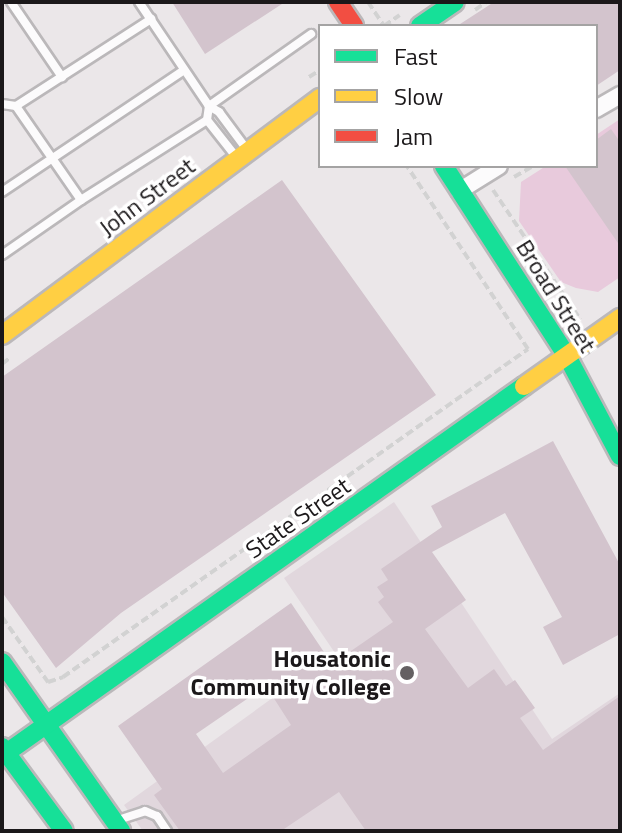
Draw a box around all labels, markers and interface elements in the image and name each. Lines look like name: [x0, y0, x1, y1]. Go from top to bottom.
legend: [318, 24, 598, 168]
text: Fast: [394, 38, 437, 74]
text: Slow: [394, 78, 443, 114]
text: Jam: [394, 118, 433, 154]
street label: John Street: [93, 152, 201, 242]
street label: Broad Street: [510, 234, 602, 358]
street label: State Street: [240, 472, 356, 564]
place label: Housatonic Community College: [191, 645, 391, 701]
marker: Housatonic Community College: [398, 664, 416, 682]

